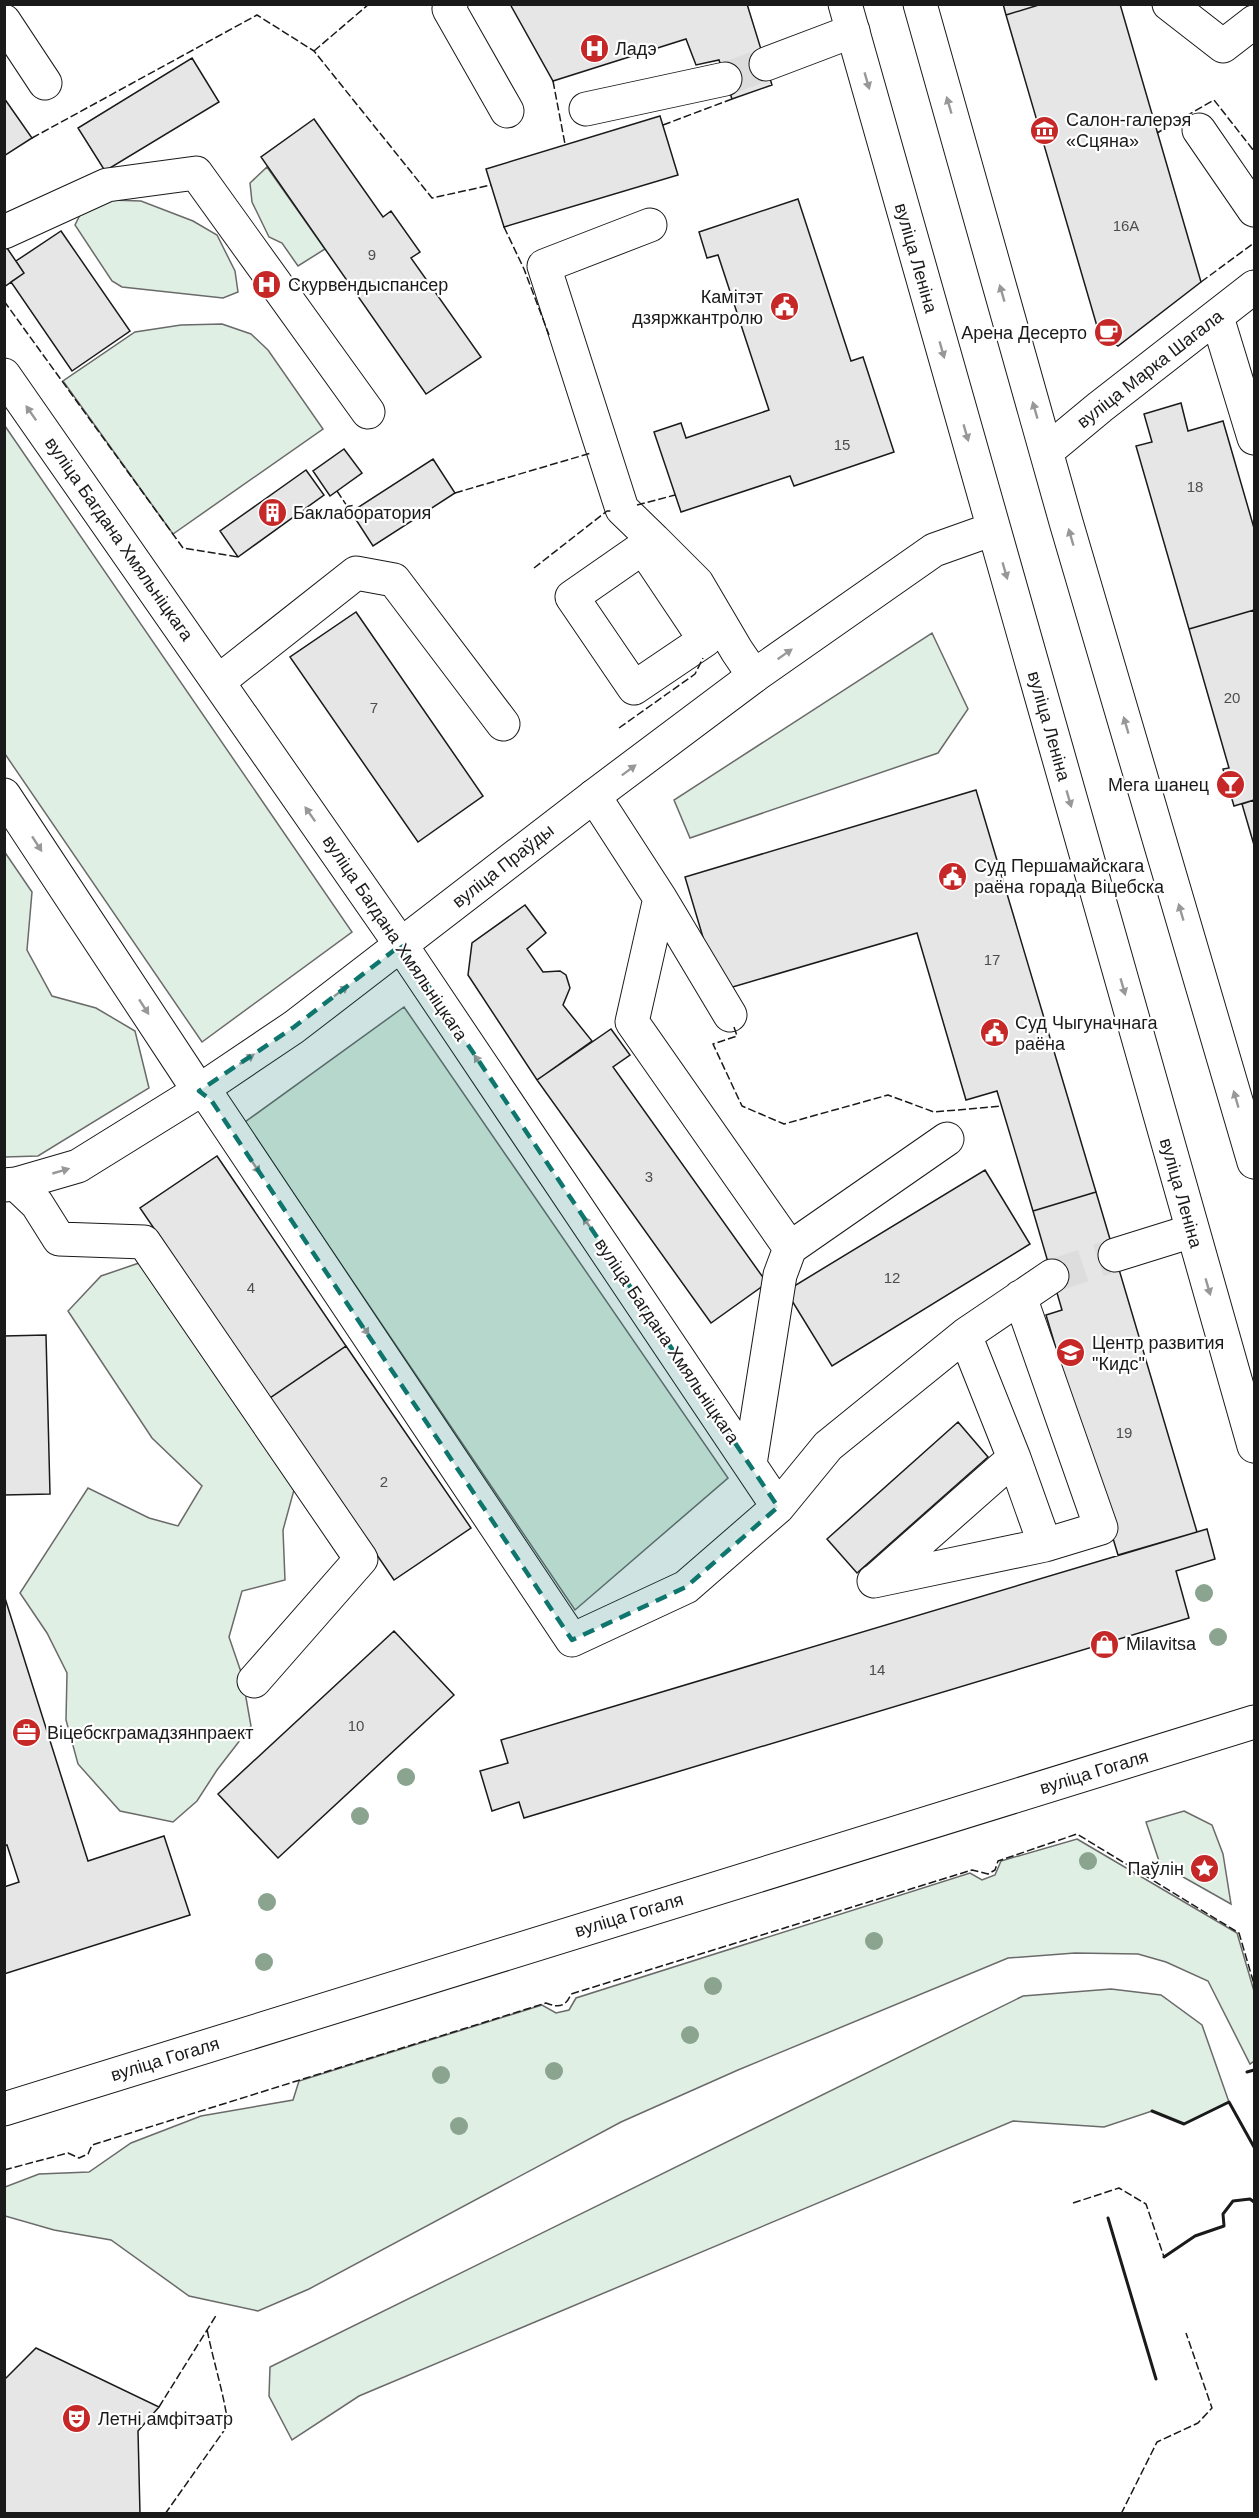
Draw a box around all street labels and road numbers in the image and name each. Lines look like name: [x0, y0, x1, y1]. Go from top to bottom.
street label: вуліца Леніна: [891, 201, 942, 316]
street label: вуліца Марка Шагала: [1073, 305, 1228, 432]
street label: вуліца Багдана Хмяльніцкага: [41, 434, 198, 645]
street label: вуліца Леніна: [1024, 669, 1075, 784]
street label: вуліца Праўды: [448, 820, 558, 912]
street label: вуліца Багдана Хмяльніцкага: [319, 832, 472, 1045]
street label: вуліца Леніна: [1156, 1136, 1207, 1251]
street label: вуліца Багдана Хмяльніцкага: [591, 1235, 744, 1448]
street label: вуліца Гогаля: [1037, 1746, 1151, 1798]
street label: вуліца Гогаля: [572, 1889, 686, 1941]
street label: вуліца Гогаля: [108, 2033, 222, 2085]

